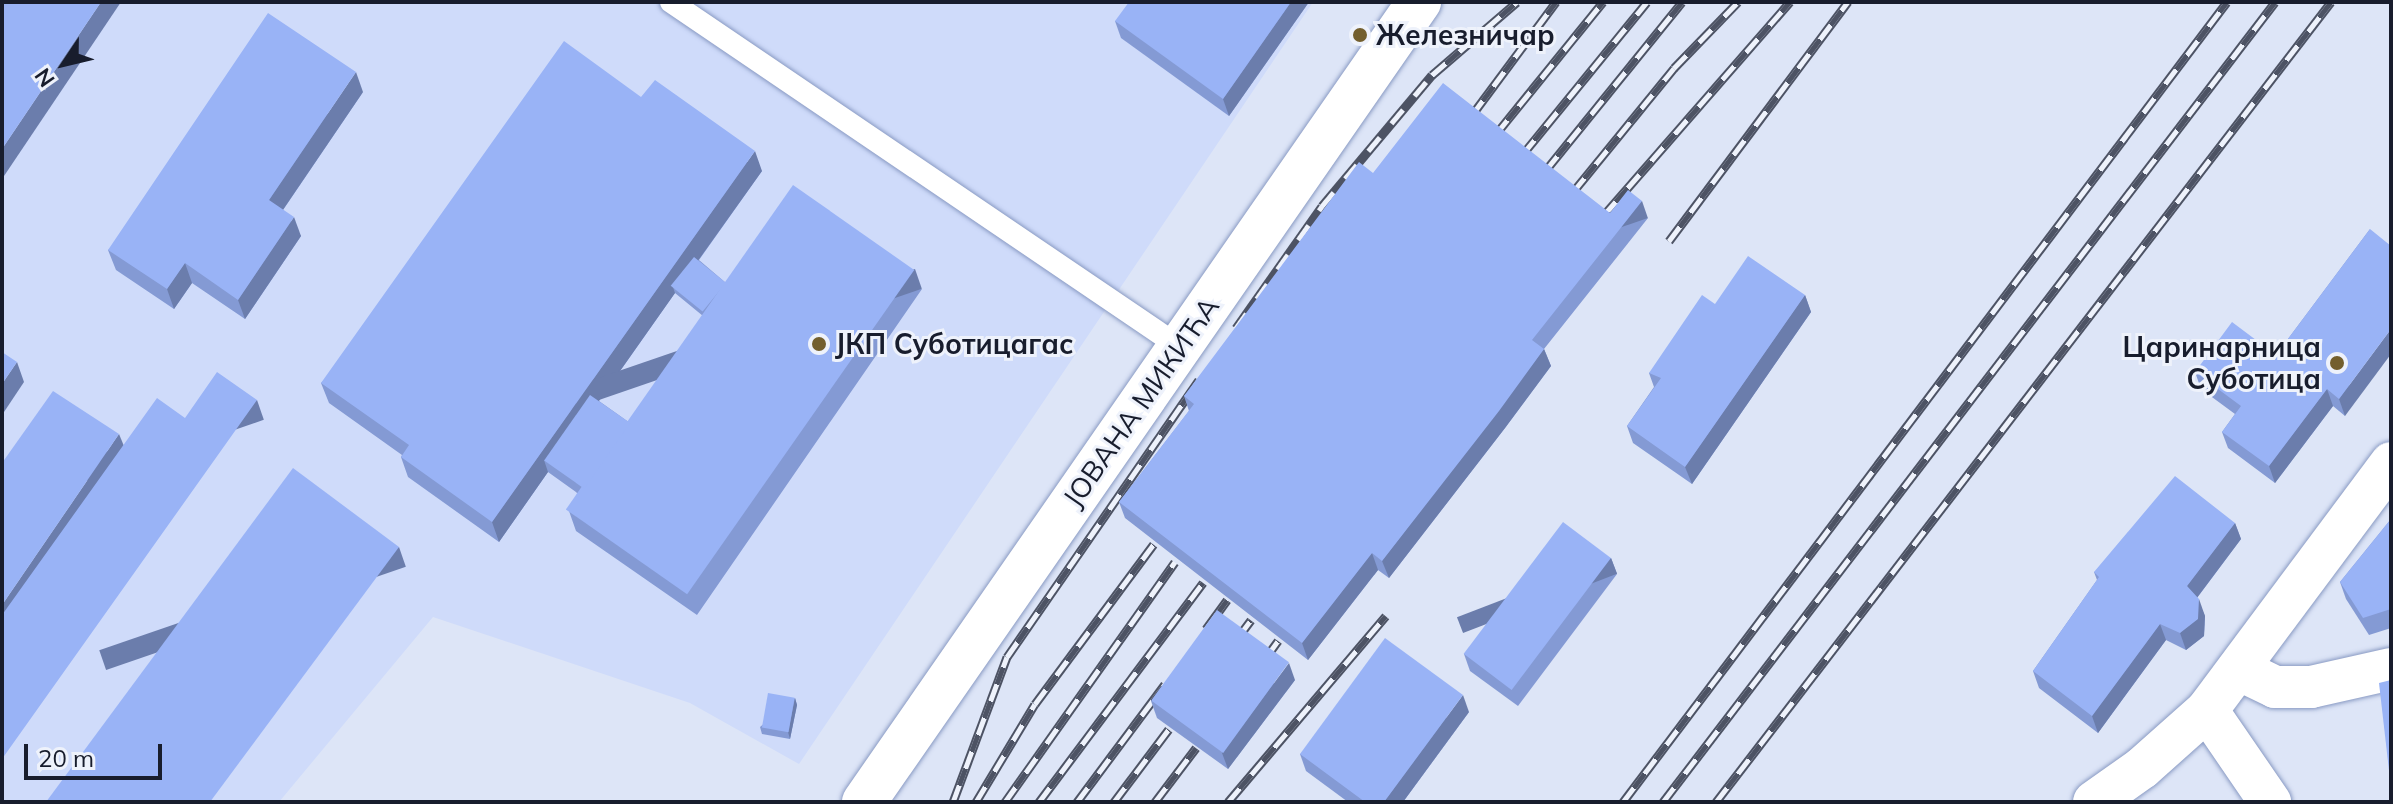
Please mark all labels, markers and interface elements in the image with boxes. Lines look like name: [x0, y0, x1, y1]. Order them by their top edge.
place label: Железничар: [1376, 18, 1555, 52]
north arrow: [24, 24, 104, 104]
marker: Железничар: [1351, 26, 1369, 44]
text: N: [28, 63, 61, 93]
street label: ЈОВАНА МИКИЋА: [1056, 291, 1226, 513]
place label: ЈКП Суботицагас: [835, 327, 1074, 361]
place label: Царинарница Суботица: [2122, 330, 2321, 396]
marker: ЈКП Суботицагас: [810, 335, 828, 353]
marker: Царинарница Суботица: [2328, 354, 2346, 372]
scale bar: [28, 728, 166, 778]
text: 20 m: [38, 743, 94, 773]

